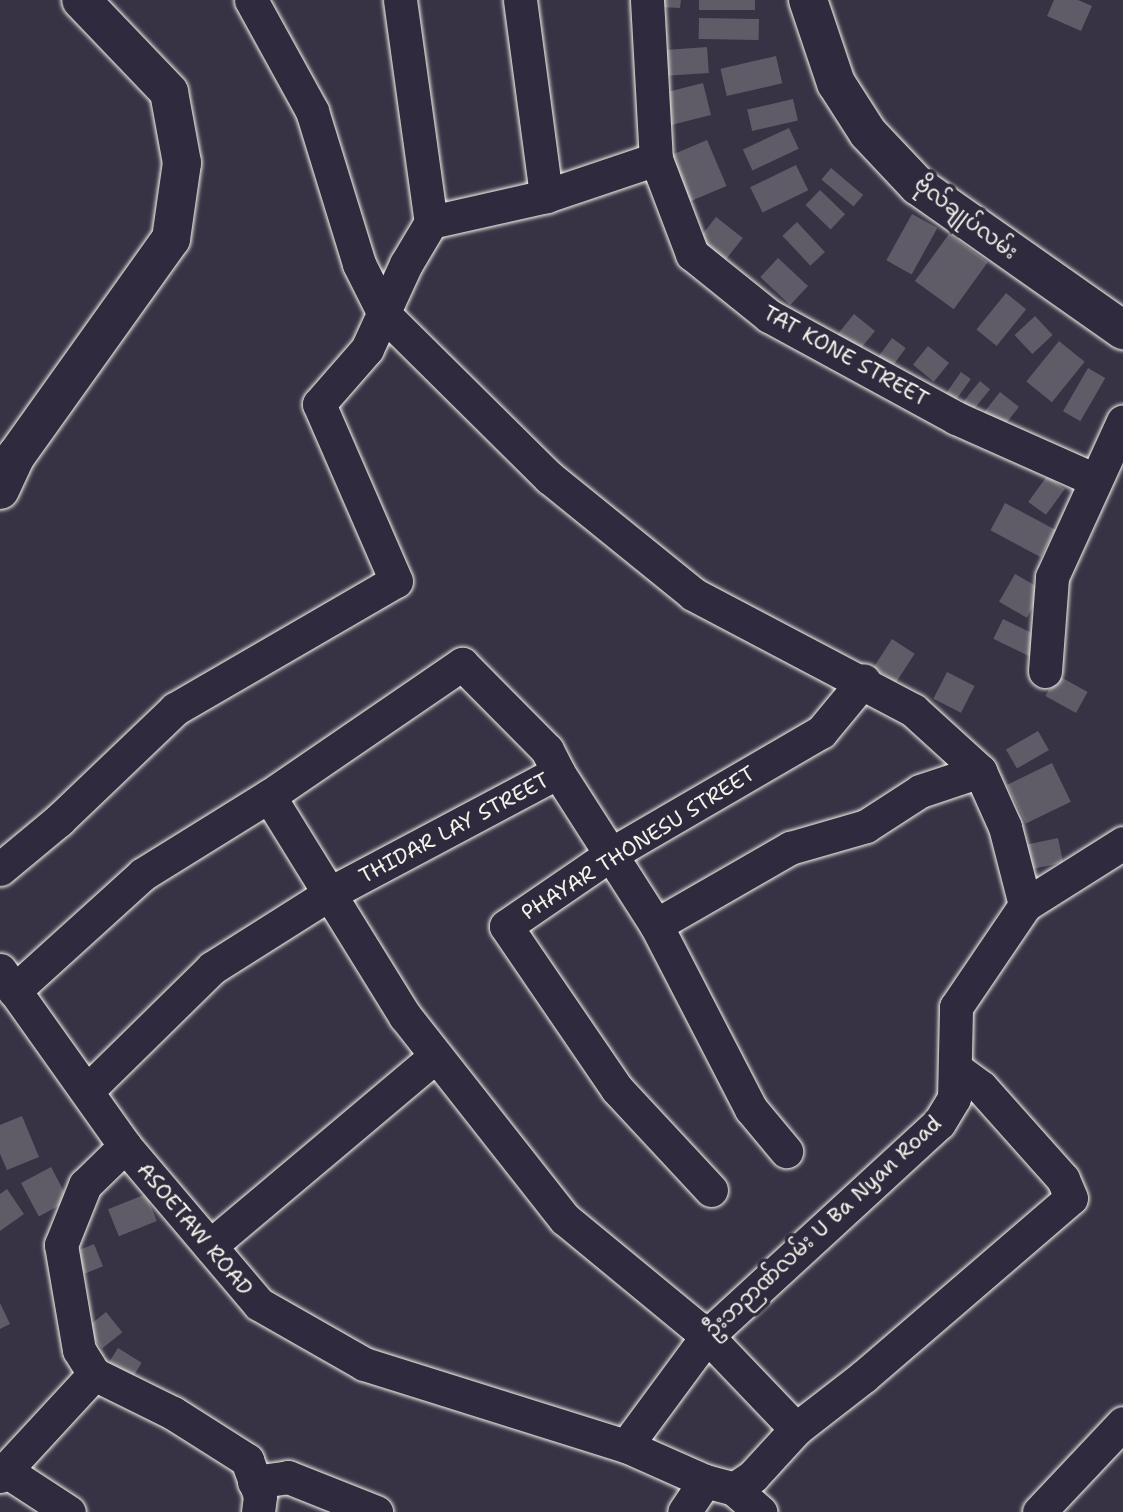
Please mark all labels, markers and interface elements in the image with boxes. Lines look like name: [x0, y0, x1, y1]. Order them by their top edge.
street label: ဗိုလ်ချုပ်လမ်း: [910, 171, 1022, 265]
street label: TAT KONE STREET: [759, 300, 933, 412]
street label: PHAYAR THONESU STREET: [517, 761, 759, 925]
street label: THIDAR LAY STREET: [355, 767, 553, 889]
street label: ဦးဘဉာဏ်လမ်း U Ba Nyan Road: [700, 1111, 946, 1343]
street label: ASOETAW ROAD: [132, 1157, 258, 1301]

